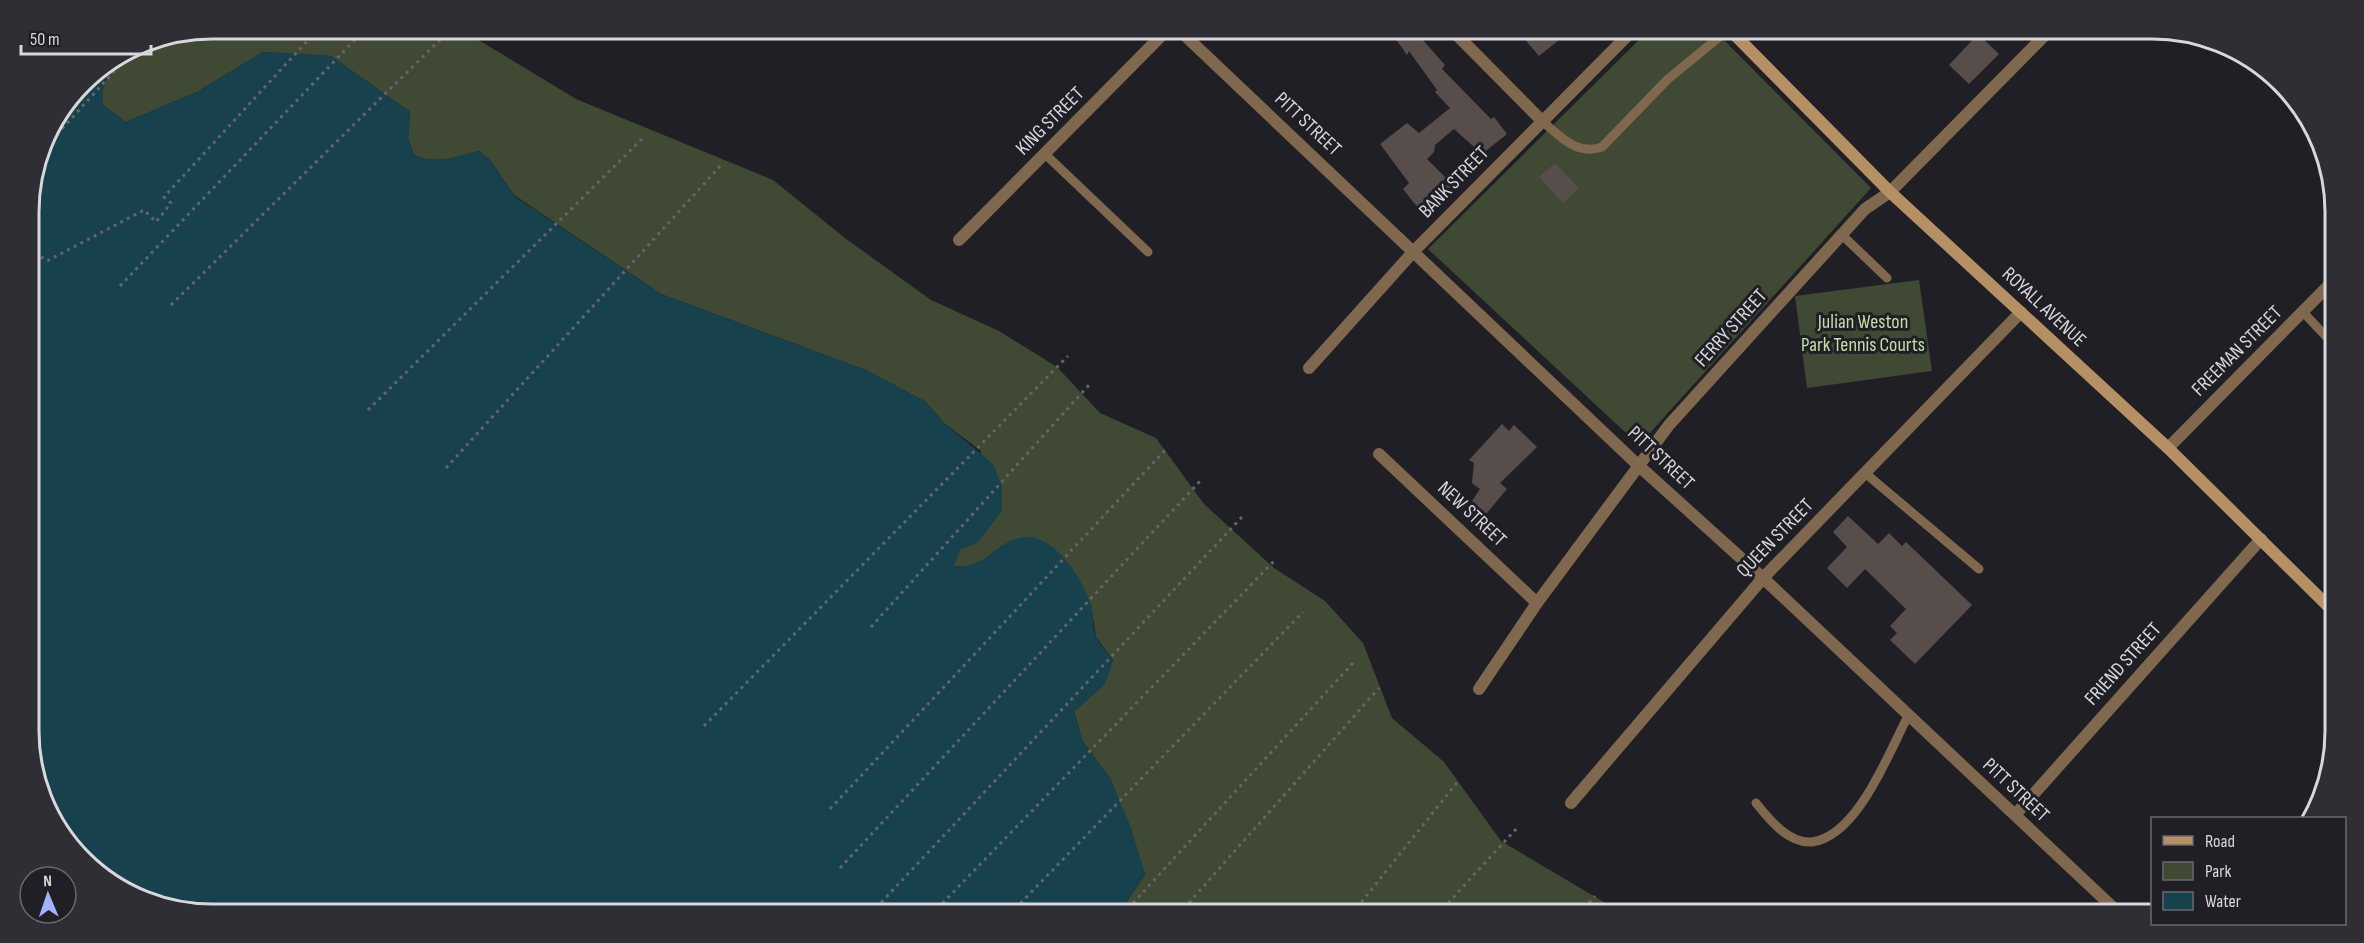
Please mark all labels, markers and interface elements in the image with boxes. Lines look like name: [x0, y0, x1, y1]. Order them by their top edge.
scale bar: [21, 18, 152, 56]
text: 50 m: [30, 29, 60, 50]
street label: KING STREET: [1011, 82, 1089, 160]
street label: PITT STREET: [1270, 87, 1346, 161]
street label: BANK STREET: [1414, 141, 1494, 223]
street label: ROYALL AVENUE: [1997, 262, 2091, 352]
street label: FERRY STREET: [1690, 284, 1772, 372]
street label: FREEMAN STREET: [2187, 301, 2287, 401]
park label: Julian Weston Park Tennis Courts: [1801, 310, 1925, 357]
street label: PITT STREET: [1623, 421, 1699, 495]
street label: NEW STREET: [1433, 476, 1511, 552]
street label: QUEEN STREET: [1732, 494, 1818, 582]
street label: FRIEND STREET: [2080, 618, 2166, 710]
street label: PITT STREET: [1978, 753, 2054, 827]
legend: [2151, 817, 2346, 925]
text: Road: [2205, 831, 2235, 852]
text: Park: [2205, 861, 2231, 882]
north arrow: [18, 865, 78, 925]
text: N: [43, 872, 52, 891]
text: Water: [2205, 891, 2241, 912]

